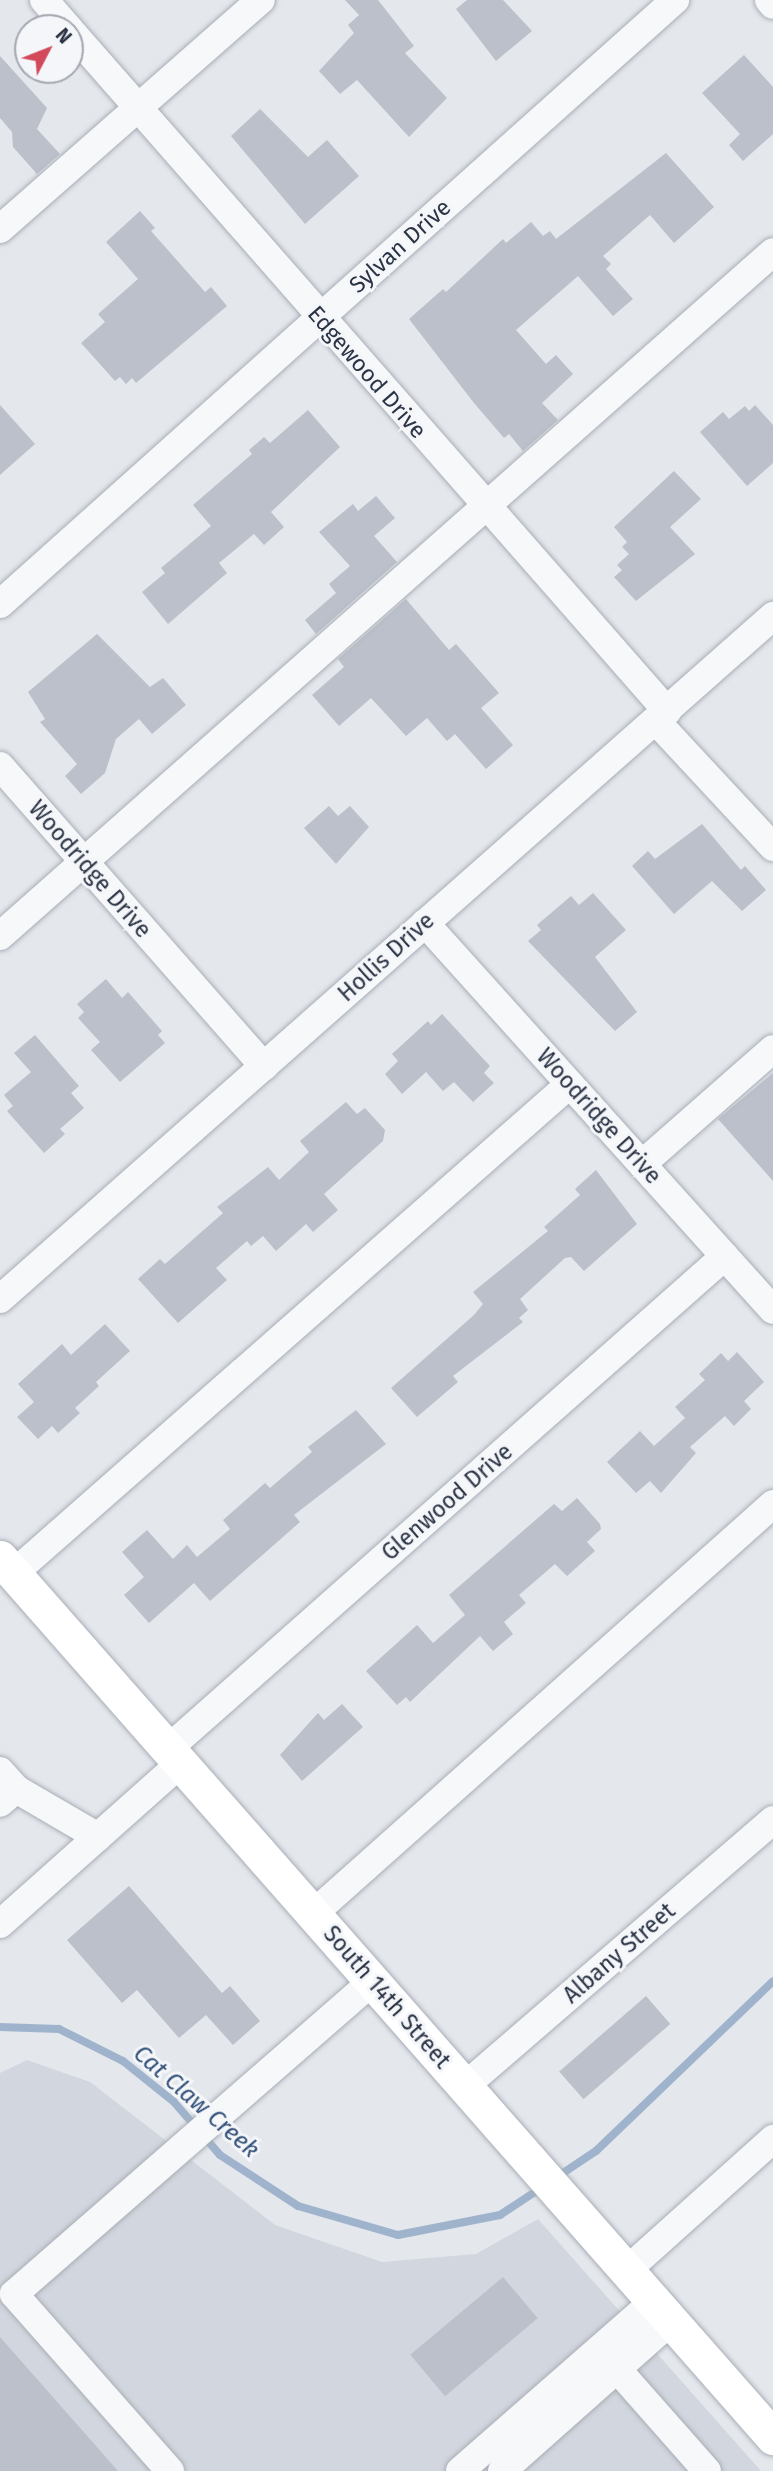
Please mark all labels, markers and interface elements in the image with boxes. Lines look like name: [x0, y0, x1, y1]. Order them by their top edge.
north arrow: [14, 14, 84, 84]
text: N: [51, 24, 76, 48]
street label: Sylvan Drive: [344, 193, 456, 299]
street label: Edgewood Drive: [302, 300, 432, 444]
street label: Woodridge Drive: [23, 795, 157, 943]
street label: Hollis Drive: [332, 907, 440, 1007]
street label: Woodridge Drive: [531, 1043, 667, 1189]
street label: Glenwood Drive: [376, 1438, 518, 1566]
street label: Albany Street: [557, 1897, 681, 2009]
street label: South 14th Street: [318, 1920, 456, 2074]
water label: Cat Claw Creek: [127, 2040, 265, 2164]

